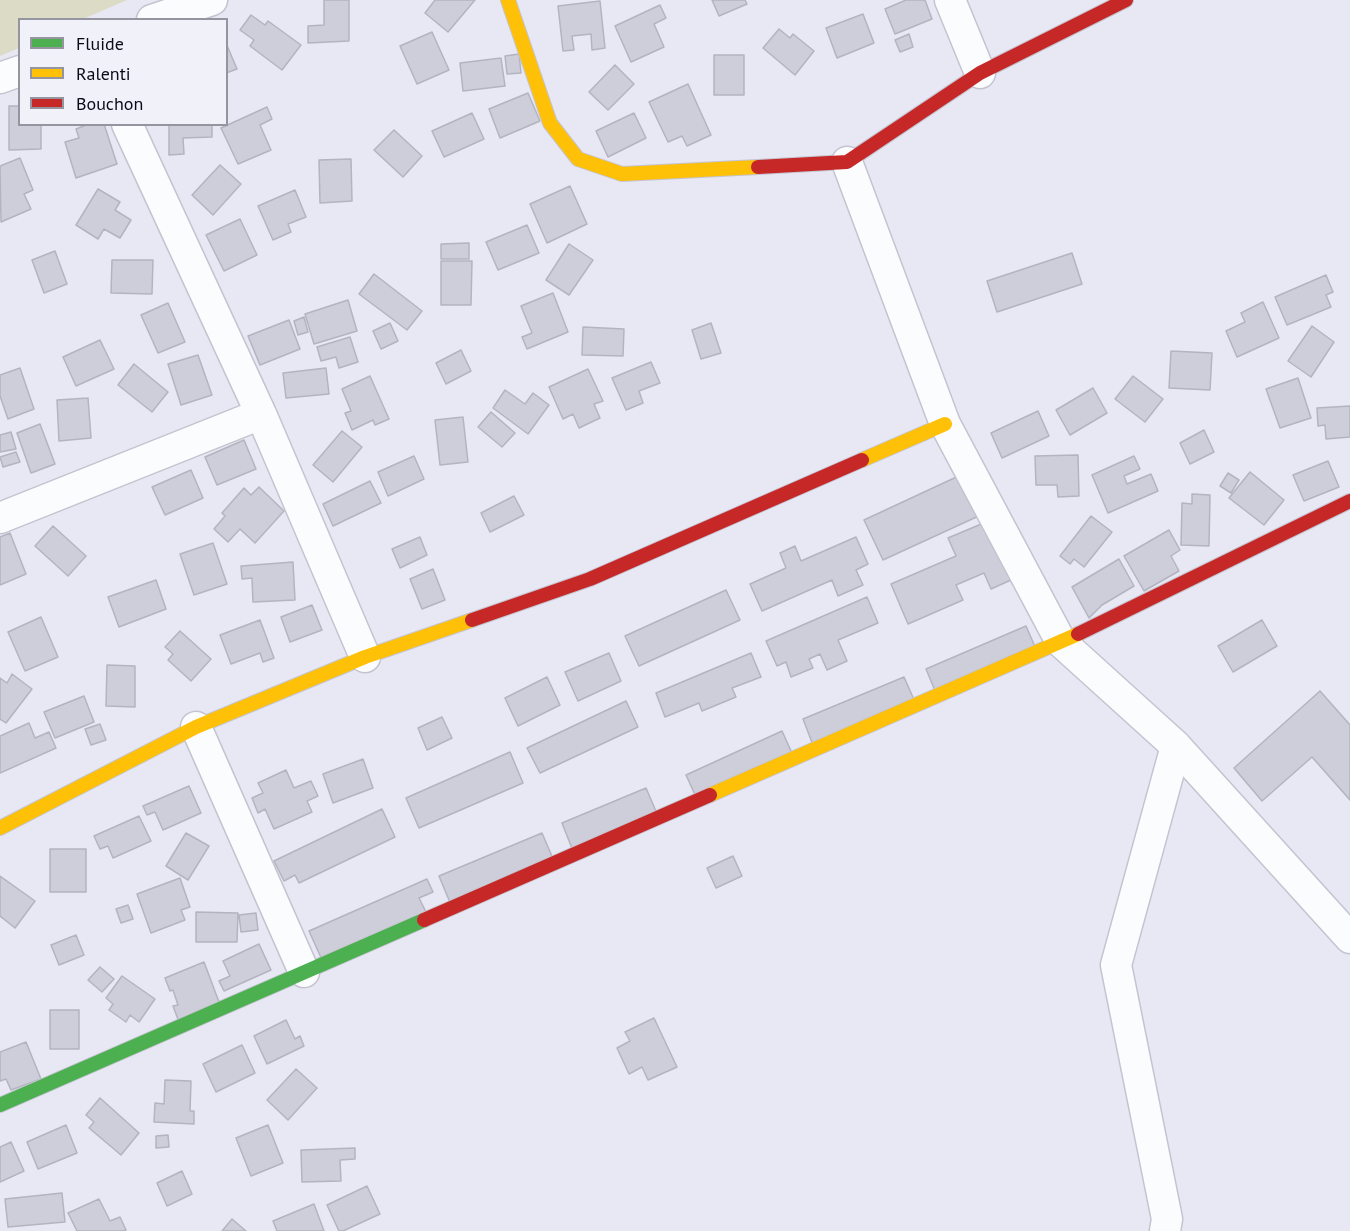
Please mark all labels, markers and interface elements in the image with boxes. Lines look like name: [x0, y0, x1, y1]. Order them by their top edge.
legend: [18, 18, 228, 126]
text: Fluide: [76, 32, 124, 55]
text: Ralenti: [76, 62, 131, 85]
text: Bouchon: [76, 92, 143, 115]

